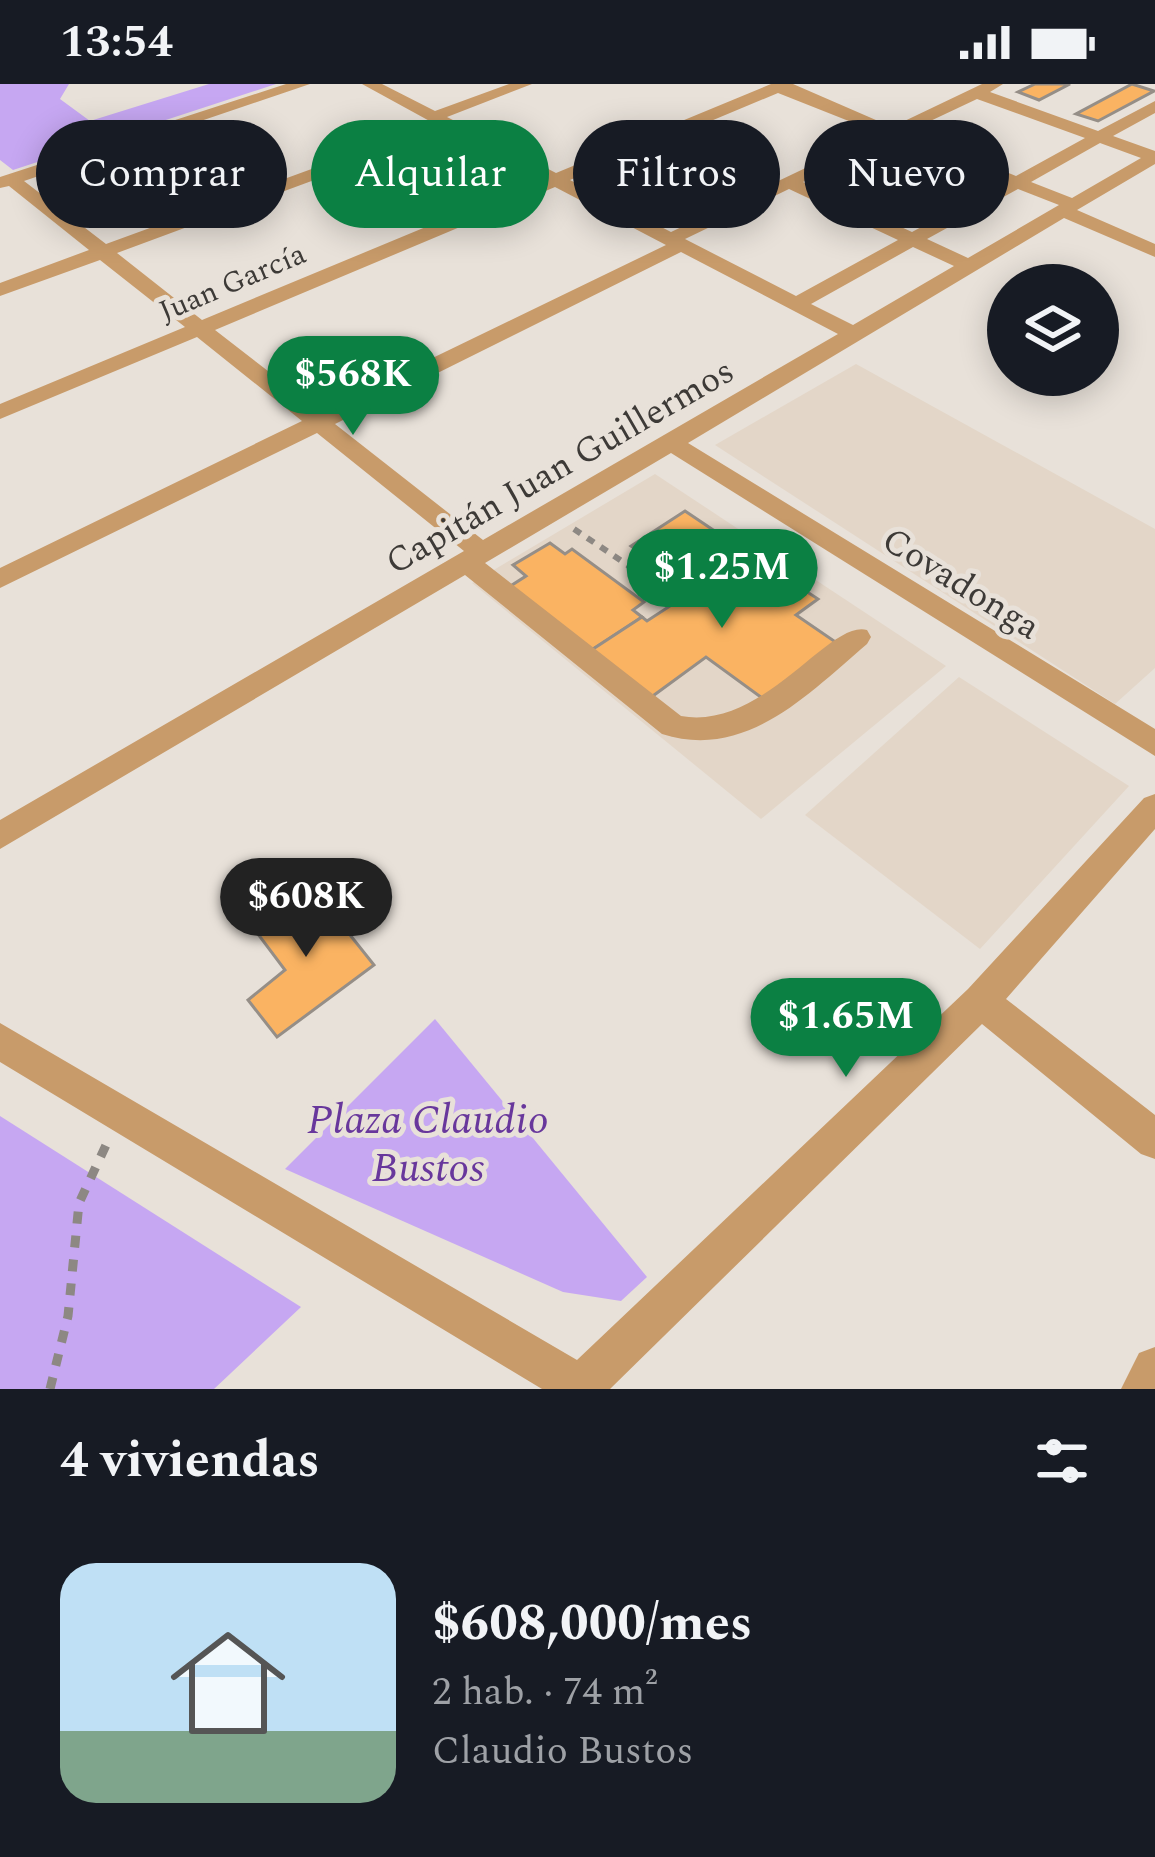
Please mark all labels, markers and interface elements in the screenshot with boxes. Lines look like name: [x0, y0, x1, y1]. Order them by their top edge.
text: 13:54: [60, 8, 173, 77]
chip: Comprar: [36, 120, 287, 228]
chip: Alquilar: [311, 120, 549, 228]
chip: Filtros: [573, 120, 780, 228]
chip: Nuevo: [804, 120, 1009, 228]
street label: Juan García: [152, 231, 313, 335]
map controls: [987, 264, 1119, 396]
button: layers: [987, 264, 1119, 396]
pin: $568K: [269, 336, 437, 438]
text: $568K: [294, 345, 412, 404]
street label: Capitán Juan Guillermos: [375, 345, 745, 590]
street label: Covadonga: [871, 514, 1051, 655]
pin: $1.25M: [624, 529, 820, 631]
text: $1.25M: [654, 538, 790, 597]
pin: $608K: [222, 858, 390, 960]
text: $608K: [247, 867, 365, 926]
pin: $1.65M: [748, 978, 944, 1080]
text: $1.65M: [778, 987, 914, 1046]
park label: Plaza Claudio Bustos: [307, 1089, 549, 1200]
text: 4 viviendas: [60, 1422, 320, 1500]
icon: filters: [1029, 1428, 1095, 1494]
text: $608,000/mes: [432, 1585, 752, 1663]
icon: home: [156, 1611, 300, 1755]
text: 2 hab. · 74 m²: [432, 1663, 658, 1722]
text: Claudio Bustos: [432, 1722, 693, 1781]

